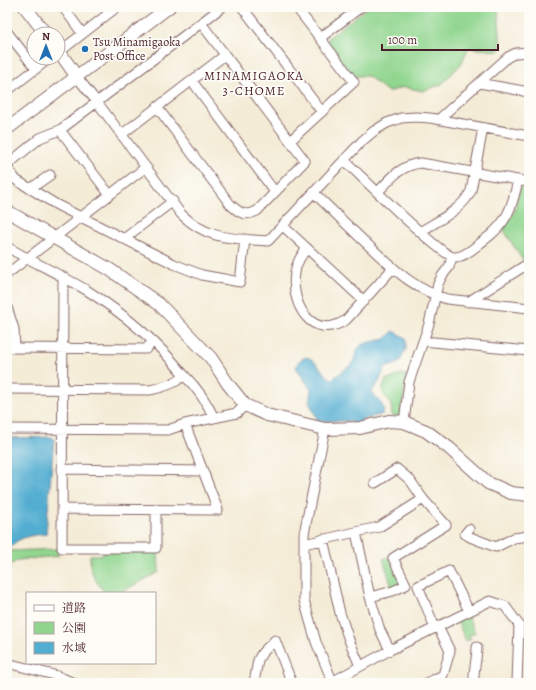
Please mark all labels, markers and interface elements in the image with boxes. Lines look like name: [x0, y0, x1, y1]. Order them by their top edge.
north arrow: [26, 26, 66, 66]
scale bar: [382, 26, 498, 52]
text: N: [42, 29, 50, 44]
text: 100 m: [388, 32, 417, 48]
place label: Tsu Minamigaoka Post Office: [93, 34, 181, 64]
marker: Tsu Minamigaoka Post Office: [80, 44, 90, 54]
district label: MINAMIGAOKA 3-CHOME: [204, 67, 304, 99]
legend: [26, 592, 156, 664]
text: 道路: [62, 600, 86, 616]
text: 公園: [62, 620, 86, 636]
text: 水域: [62, 640, 86, 656]

